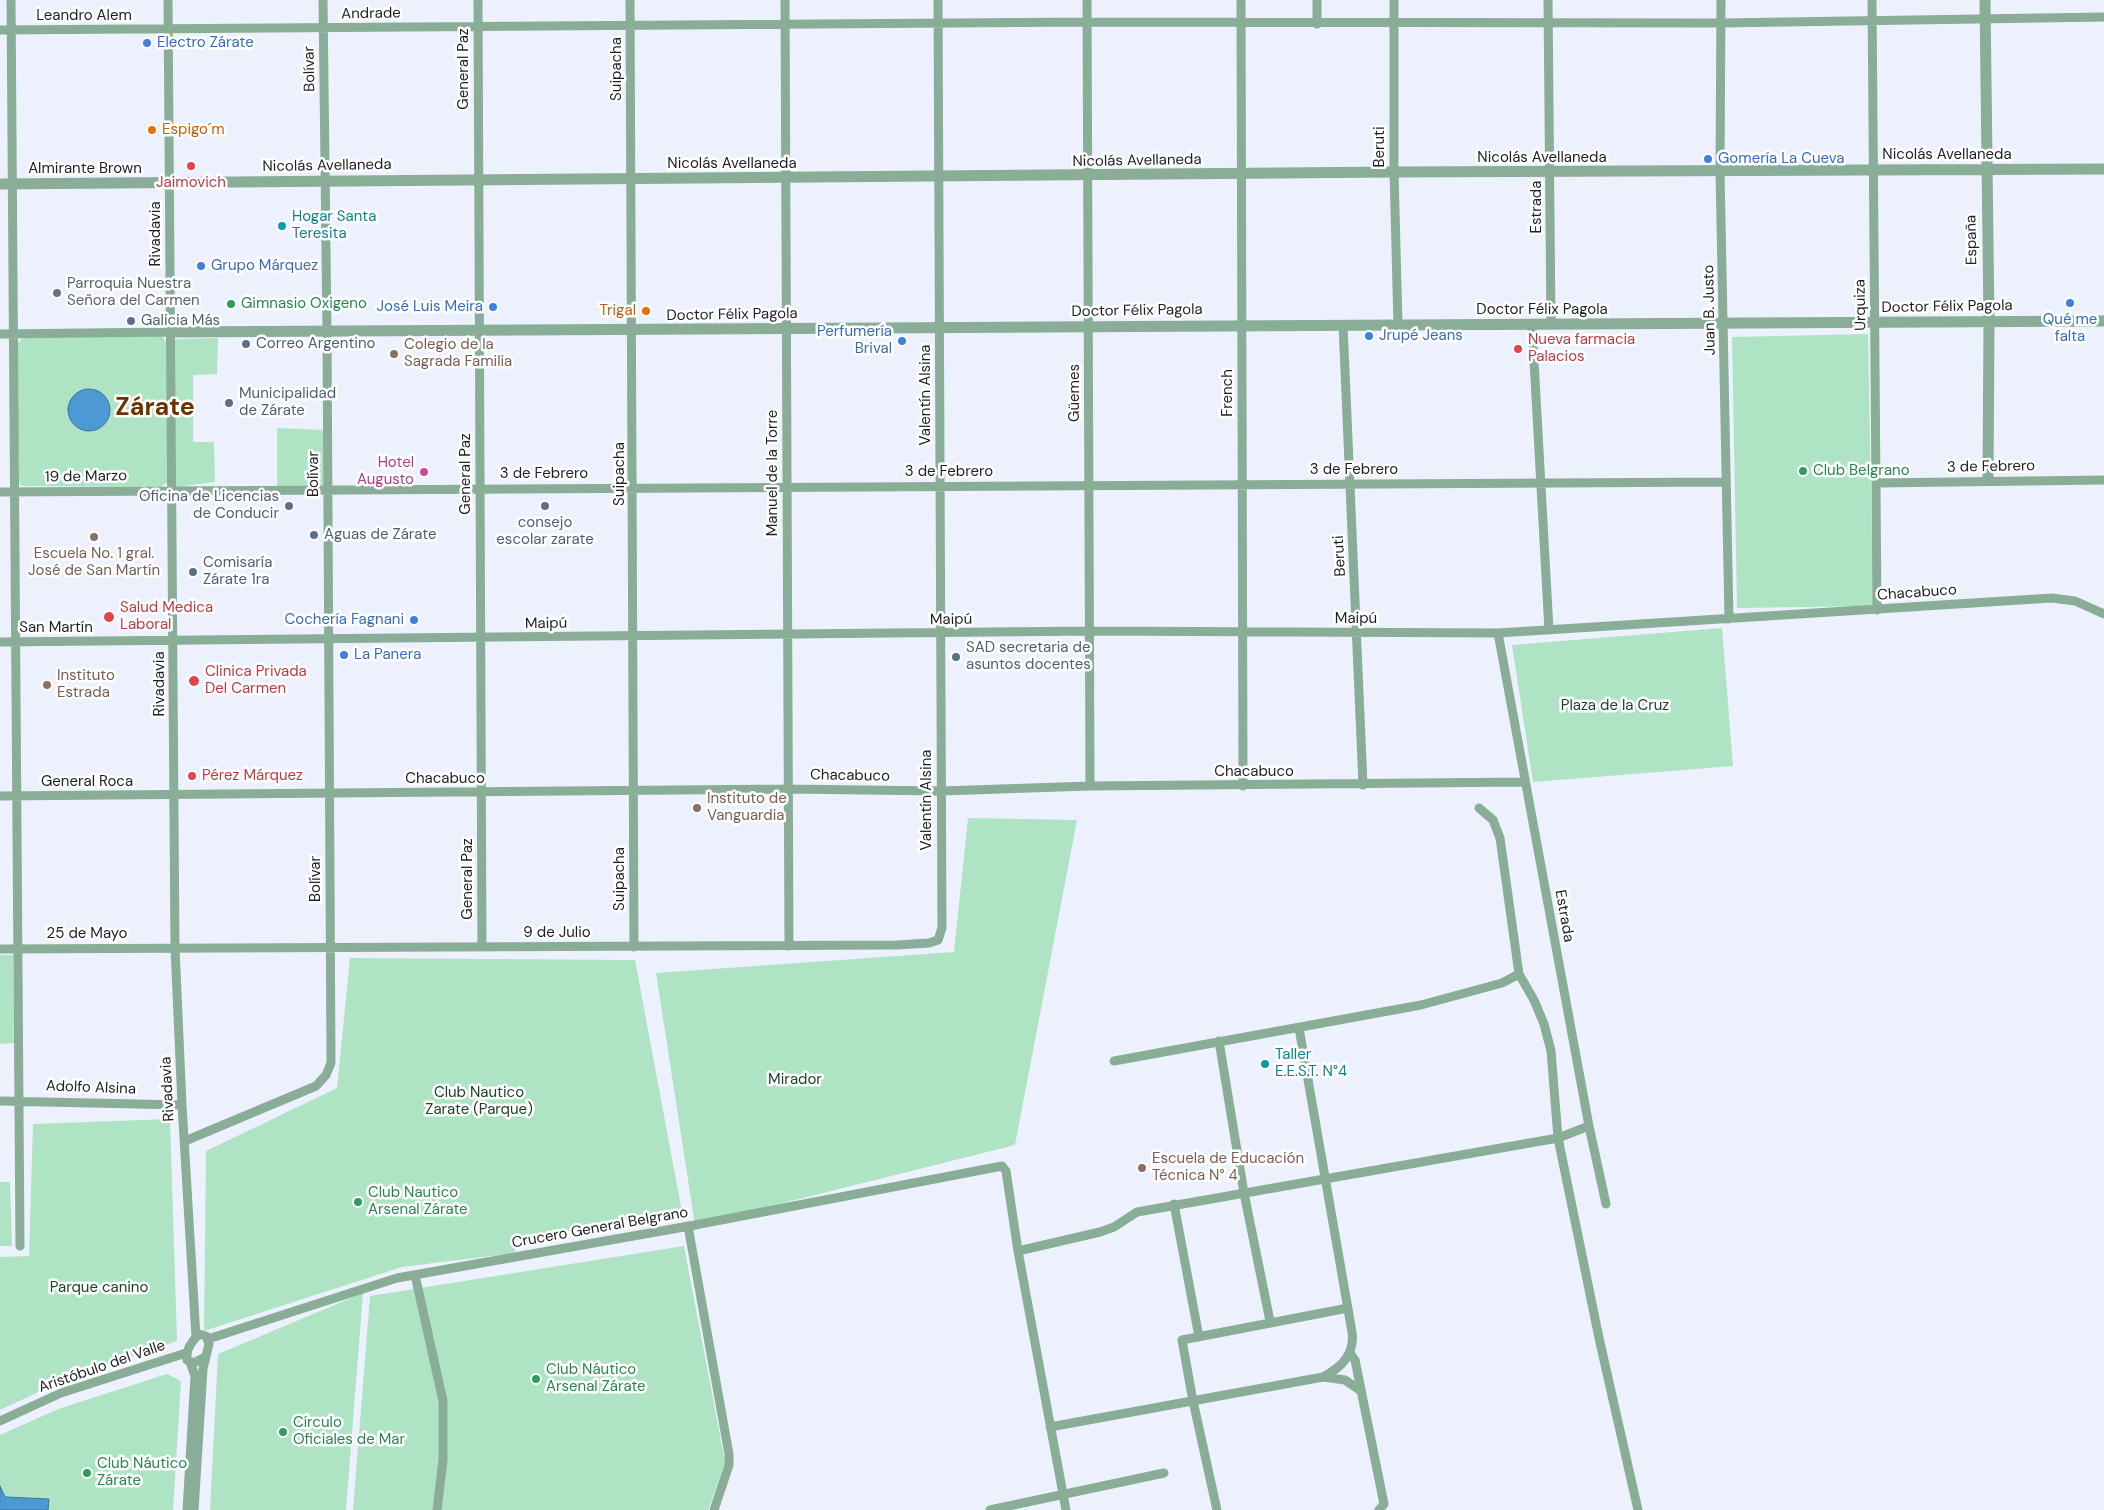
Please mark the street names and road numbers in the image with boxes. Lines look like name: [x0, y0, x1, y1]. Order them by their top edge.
street label: Andrade: [341, 4, 401, 24]
street label: Leandro Alem: [36, 7, 132, 25]
street label: General Paz: [455, 28, 473, 110]
street label: Suipacha: [608, 37, 626, 101]
street label: Bolívar: [301, 46, 319, 92]
street label: Beruti: [1371, 126, 1389, 168]
street label: Nicolás Avellaneda: [1882, 146, 2012, 164]
street label: Nicolás Avellaneda: [1477, 149, 1607, 167]
street label: Nicolás Avellaneda: [1072, 151, 1202, 171]
street label: Nicolás Avellaneda: [667, 155, 797, 173]
street label: Nicolás Avellaneda: [262, 156, 392, 176]
street label: Almirante Brown: [28, 160, 142, 178]
street label: Estrada: [1528, 181, 1546, 233]
street label: Rivadavia: [147, 201, 165, 267]
street label: España: [1963, 215, 1981, 265]
street label: Juan B. Justo: [1700, 264, 1720, 356]
street label: Urquiza: [1852, 279, 1870, 331]
street label: Doctor Félix Pagola: [1881, 297, 2013, 317]
street label: Doctor Félix Pagola: [1071, 301, 1203, 321]
street label: Doctor Félix Pagola: [1476, 301, 1608, 319]
street label: Doctor Félix Pagola: [666, 305, 798, 325]
street label: Valentín Alsina: [917, 345, 935, 445]
street label: Güemes: [1066, 364, 1084, 422]
street label: French: [1219, 369, 1237, 417]
street label: Manuel de la Torre: [764, 410, 782, 536]
street label: General Paz: [457, 433, 475, 515]
street label: Suipacha: [611, 442, 629, 506]
street label: Bolívar: [305, 451, 323, 497]
street label: 3 de Febrero: [1947, 457, 2035, 477]
street label: 3 de Febrero: [1310, 461, 1398, 479]
street label: 3 de Febrero: [905, 463, 993, 481]
street label: 3 de Febrero: [500, 465, 588, 483]
street label: 19 de Marzo: [45, 467, 127, 487]
street label: Beruti: [1330, 535, 1350, 577]
street label: Chacabuco: [1877, 581, 1957, 605]
street label: Maipú: [1335, 610, 1377, 628]
street label: Maipú: [930, 611, 972, 629]
street label: Maipú: [525, 615, 567, 633]
street label: San Martín: [19, 619, 93, 637]
street label: Rivadavia: [151, 651, 169, 717]
street label: Valentín Alsina: [918, 750, 936, 850]
street label: Chacabuco: [1214, 763, 1294, 781]
street label: Chacabuco: [810, 766, 890, 786]
street label: Chacabuco: [405, 770, 485, 788]
street label: General Roca: [41, 773, 133, 791]
street label: General Paz: [459, 838, 477, 920]
street label: Suipacha: [611, 847, 629, 911]
street label: Bolívar: [307, 856, 325, 902]
street label: Estrada: [1551, 888, 1577, 944]
street label: 9 de Julio: [523, 924, 591, 942]
street label: 25 de Mayo: [47, 925, 127, 943]
street label: Rivadavia: [157, 1056, 179, 1122]
street label: Adolfo Alsina: [46, 1077, 136, 1099]
street label: Crucero General Belgrano: [510, 1204, 690, 1252]
street label: Aristóbulo del Valle: [36, 1337, 168, 1397]

